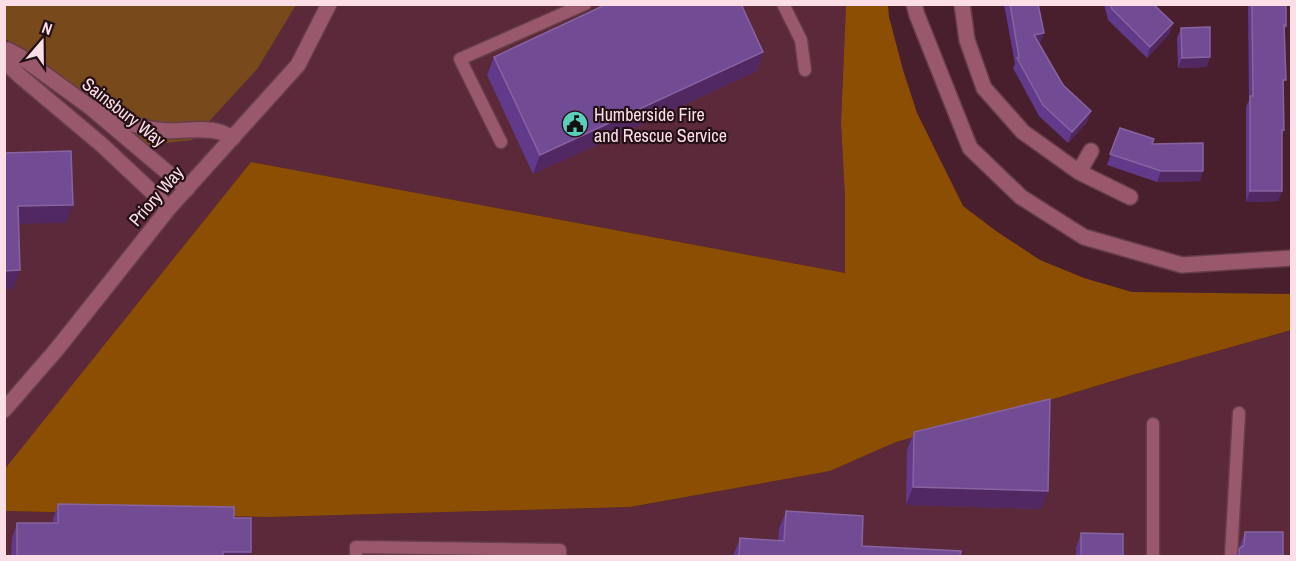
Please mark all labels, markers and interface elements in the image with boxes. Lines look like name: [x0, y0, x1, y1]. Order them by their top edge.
north arrow: [12, 12, 72, 72]
text: N: [39, 16, 55, 40]
street label: Sainsbury Way: [77, 72, 171, 153]
place label: Humberside Fire and Rescue Service: [594, 102, 727, 148]
public building icon: Humberside Fire and Rescue Service: [560, 109, 590, 139]
street label: Priory Way: [123, 160, 190, 232]

